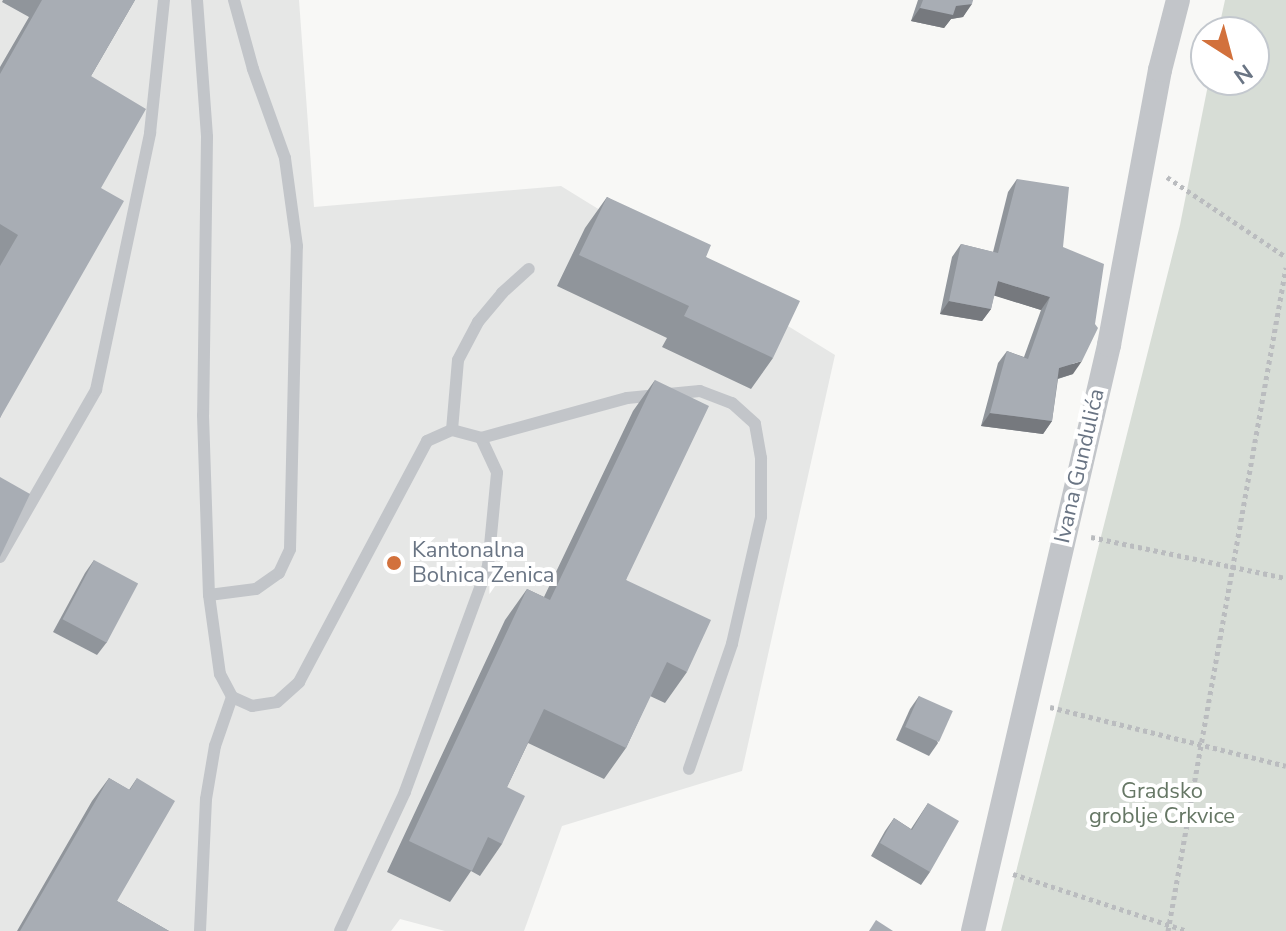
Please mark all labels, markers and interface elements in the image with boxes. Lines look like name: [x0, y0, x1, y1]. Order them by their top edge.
north arrow: [1190, 16, 1270, 96]
text: N: [1227, 57, 1258, 91]
street label: Ivana Gundulića: [1049, 386, 1111, 546]
place label: Kantonalna Bolnica Zenica: [412, 537, 554, 588]
marker: Kantonalna Bolnica Zenica: [383, 552, 405, 574]
park label: Gradsko groblje Crkvice: [1089, 778, 1235, 830]

